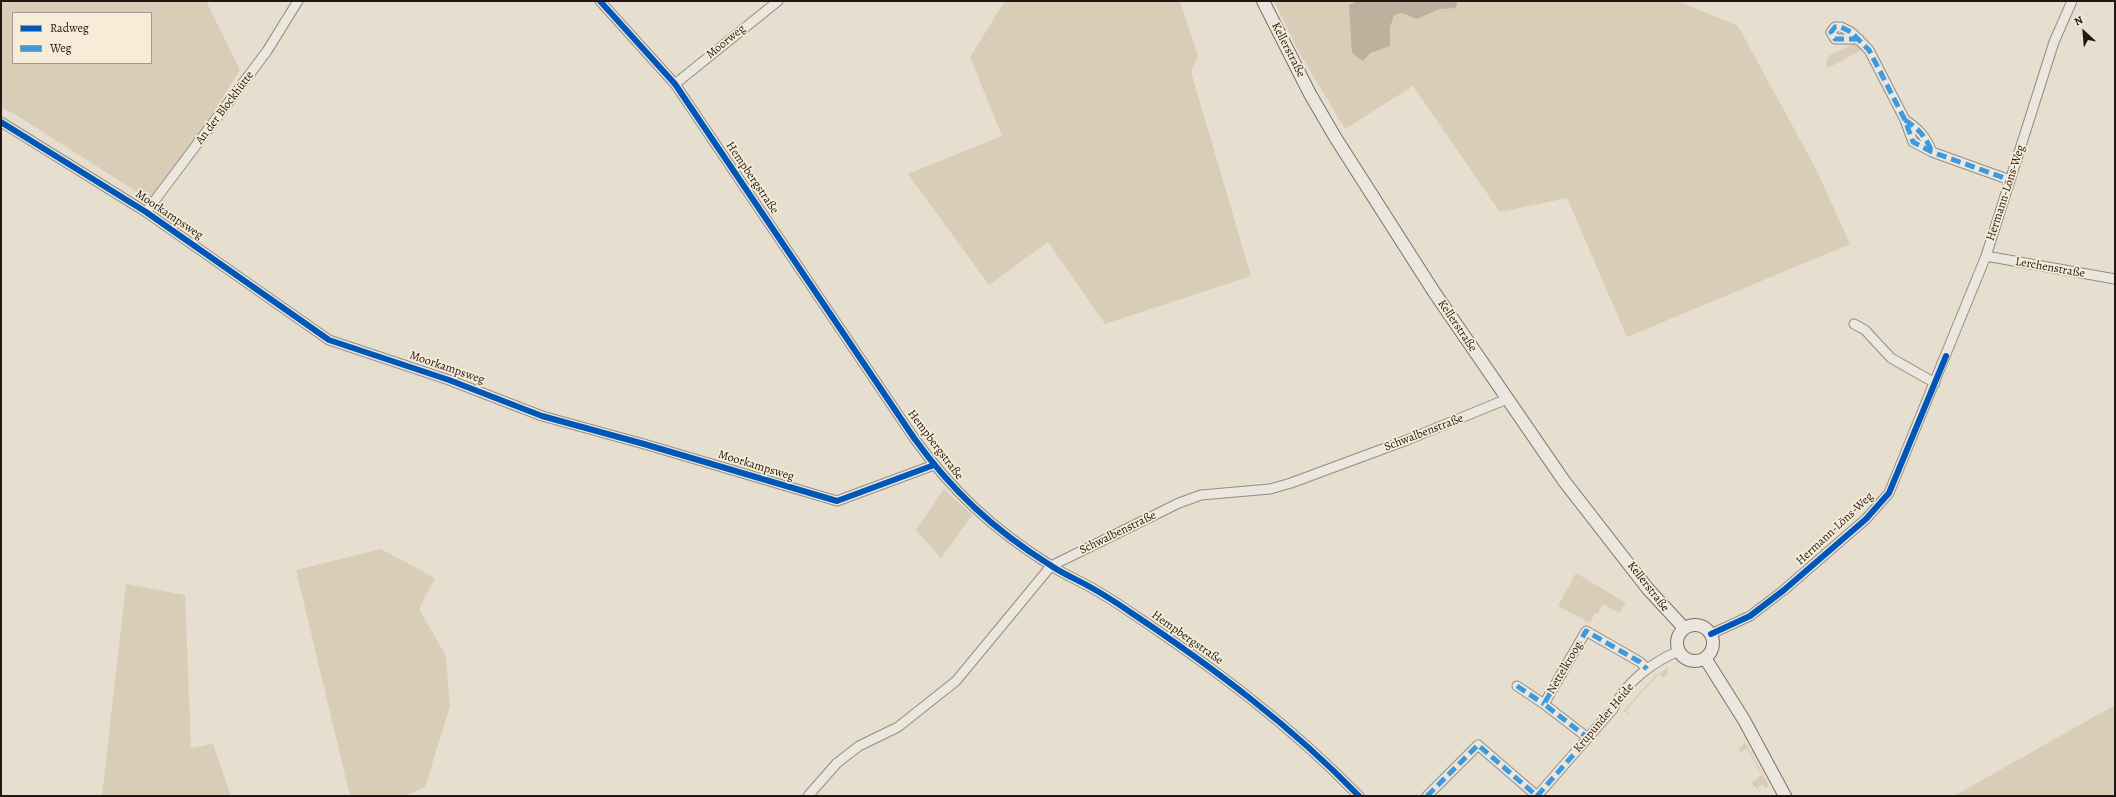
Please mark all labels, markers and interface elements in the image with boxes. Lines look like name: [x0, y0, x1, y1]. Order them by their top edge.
legend: [12, 12, 152, 64]
north arrow: [2064, 12, 2104, 52]
text: N: [2072, 12, 2085, 29]
text: Radweg: [50, 20, 89, 36]
street label: Kellerstraße: [1268, 20, 1308, 80]
street label: Moorweg: [704, 22, 748, 62]
text: Weg: [50, 40, 72, 56]
street label: An der Blockhütte: [193, 69, 257, 147]
street label: Hempbergstraße: [723, 139, 781, 217]
street label: Hermann-Löns-Weg: [1984, 143, 2028, 243]
street label: Moorkampsweg: [132, 187, 206, 243]
street label: Lerchenstraße: [2014, 255, 2086, 281]
street label: Kellerstraße: [1434, 297, 1480, 355]
street label: Moorkampsweg: [408, 348, 486, 388]
street label: Hempbergstraße: [904, 407, 966, 483]
street label: Schwalbenstraße: [1382, 411, 1466, 455]
street label: Moorkampsweg: [716, 448, 796, 484]
street label: Hermann-Löns-Weg: [1793, 490, 1877, 568]
street label: Schwalbenstraße: [1077, 508, 1159, 558]
street label: Kellerstraße: [1624, 559, 1672, 615]
street label: Hempbergstraße: [1149, 608, 1225, 668]
street label: Nettelkroog: [1544, 639, 1586, 697]
street label: Krupunder Heide: [1571, 680, 1637, 756]

